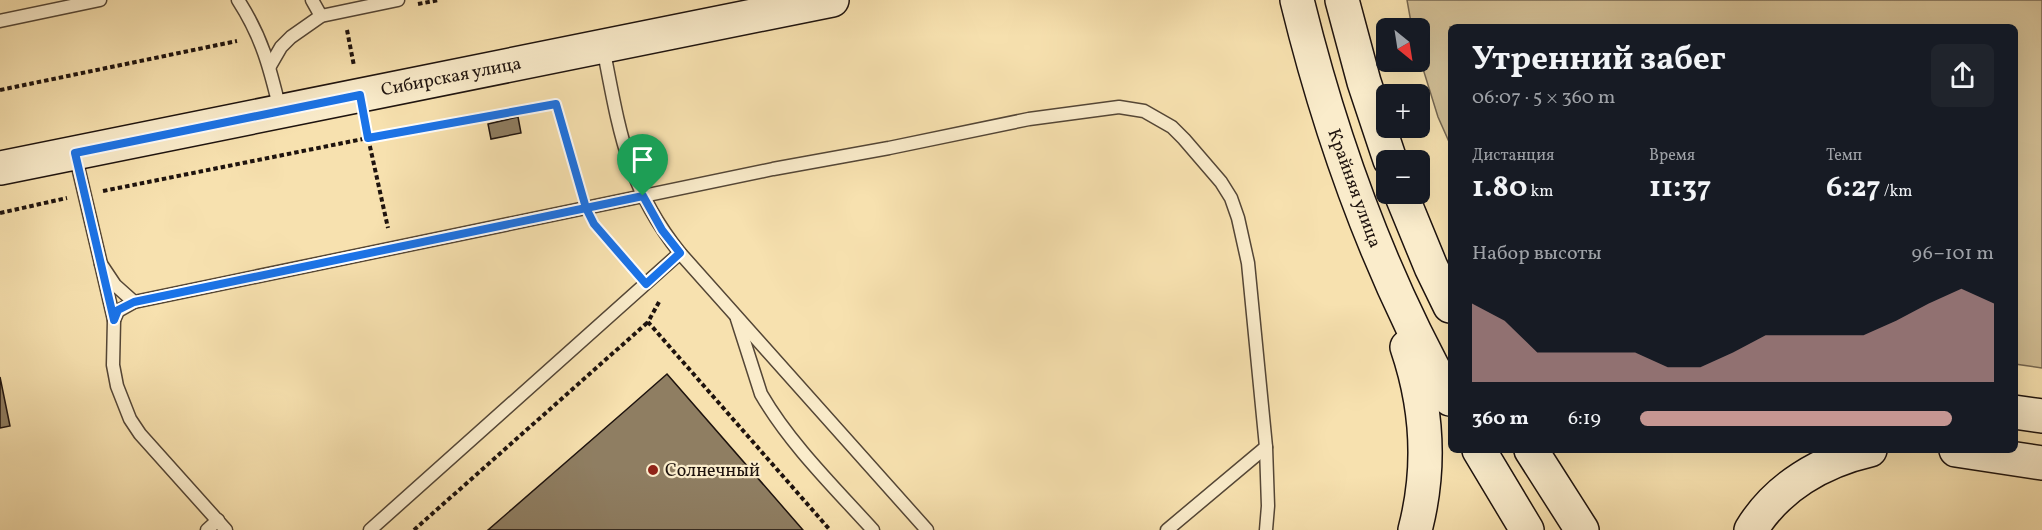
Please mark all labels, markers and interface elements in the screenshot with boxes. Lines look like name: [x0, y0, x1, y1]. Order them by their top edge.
north arrow: [1376, 18, 1430, 72]
map controls: [1376, 18, 1430, 204]
text: Утренний забег: [1472, 38, 1726, 84]
button: share: [1931, 44, 1994, 107]
street label: Сибирская улица: [379, 52, 524, 103]
button: +: [1376, 84, 1430, 138]
text: 06:07 · 5 × 360 m: [1472, 84, 1615, 112]
street label: Крайняя улица: [1320, 125, 1387, 252]
pin: [617, 134, 668, 196]
icon: arrive: [626, 143, 659, 176]
text: Дистанция: [1472, 145, 1554, 167]
text: Время: [1649, 145, 1695, 167]
text: Темп: [1826, 145, 1862, 167]
button: −: [1376, 150, 1430, 204]
text: 1.80: [1472, 167, 1527, 209]
text: 11:37: [1649, 167, 1711, 209]
text: 6:27: [1826, 167, 1881, 209]
text: km: [1527, 181, 1554, 203]
text: /km: [1881, 181, 1913, 203]
text: Набор высоты: [1472, 240, 1602, 268]
text: 96–101 m: [1912, 240, 1994, 268]
text: 360 m: [1472, 405, 1529, 433]
text: 6:19: [1568, 405, 1601, 433]
place label: Солнечный: [665, 459, 760, 484]
marker: Солнечный: [646, 463, 660, 477]

